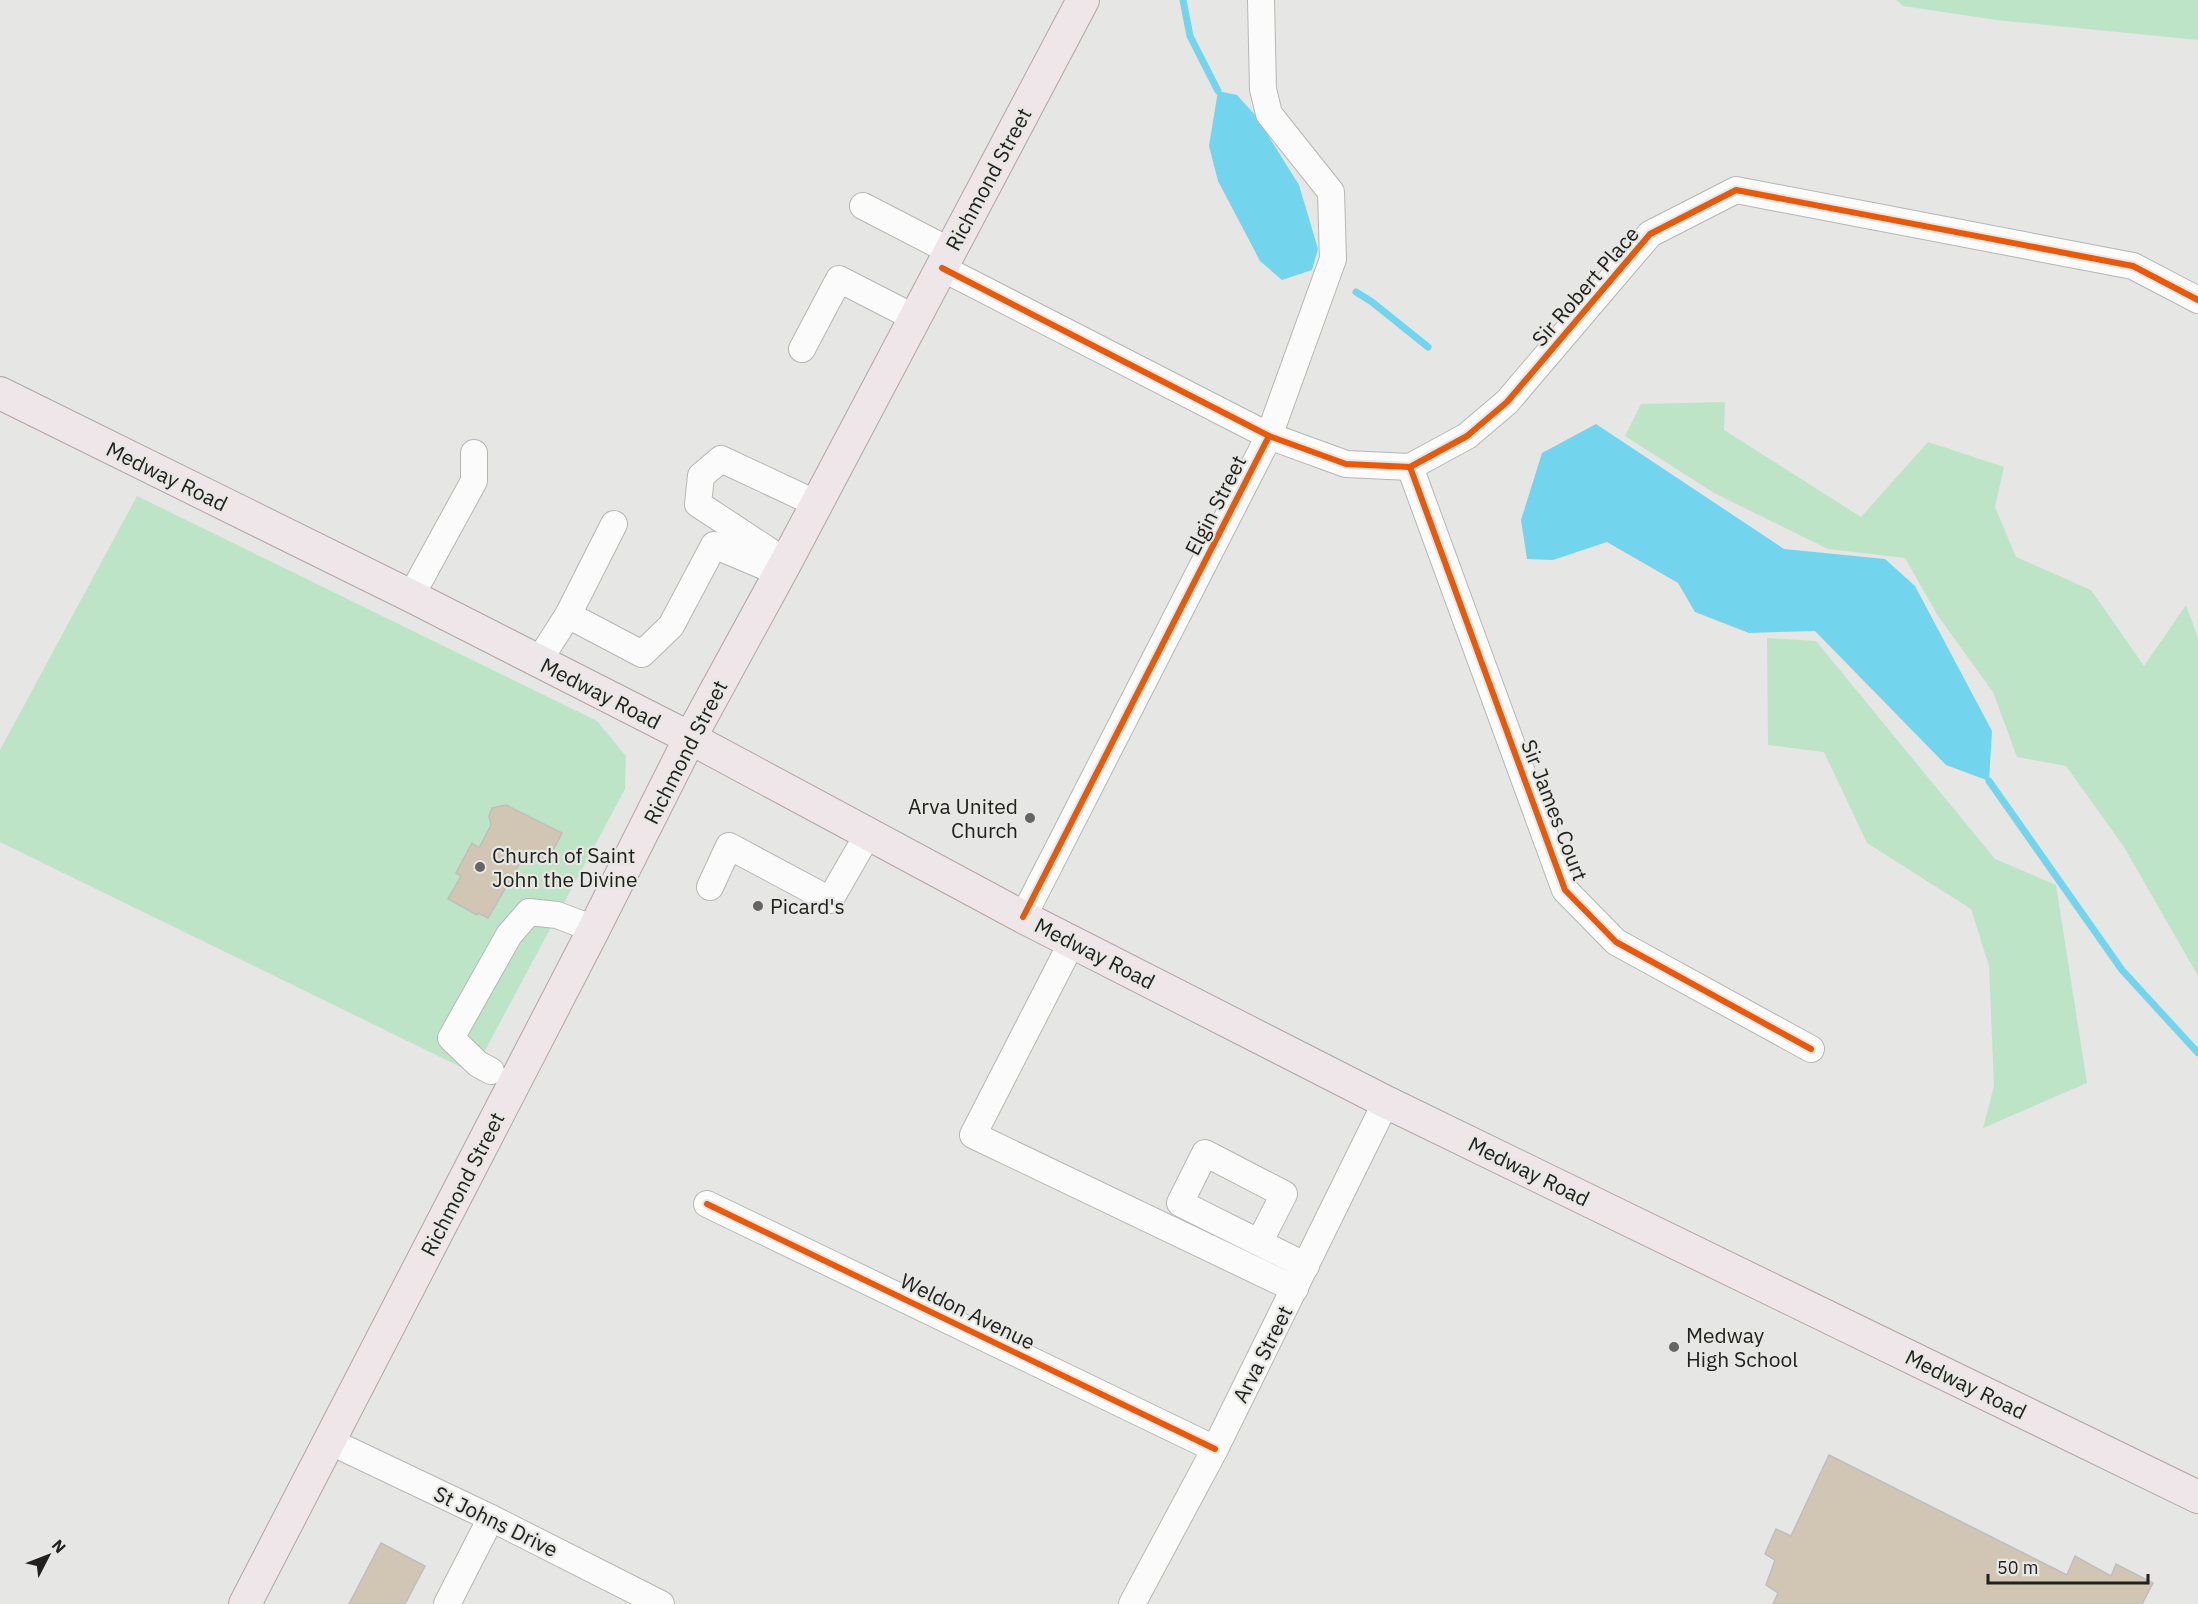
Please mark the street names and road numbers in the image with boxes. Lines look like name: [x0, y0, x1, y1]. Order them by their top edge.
street label: Richmond Street: [939, 103, 1037, 255]
street label: Sir Robert Place: [1525, 220, 1645, 352]
street label: Medway Road: [102, 435, 232, 517]
street label: Elgin Street: [1178, 450, 1252, 560]
street label: Medway Road: [536, 651, 666, 735]
street label: Richmond Street: [637, 675, 733, 829]
street label: Sir James Court: [1515, 735, 1595, 885]
street label: Medway Road: [1030, 911, 1160, 995]
street label: Richmond Street: [414, 1107, 510, 1261]
street label: Medway Road: [1464, 1130, 1594, 1212]
street label: Weldon Avenue: [896, 1266, 1040, 1356]
street label: Arva Street: [1226, 1301, 1298, 1407]
street label: Medway Road: [1901, 1343, 2031, 1425]
street label: St Johns Drive: [429, 1479, 563, 1563]

